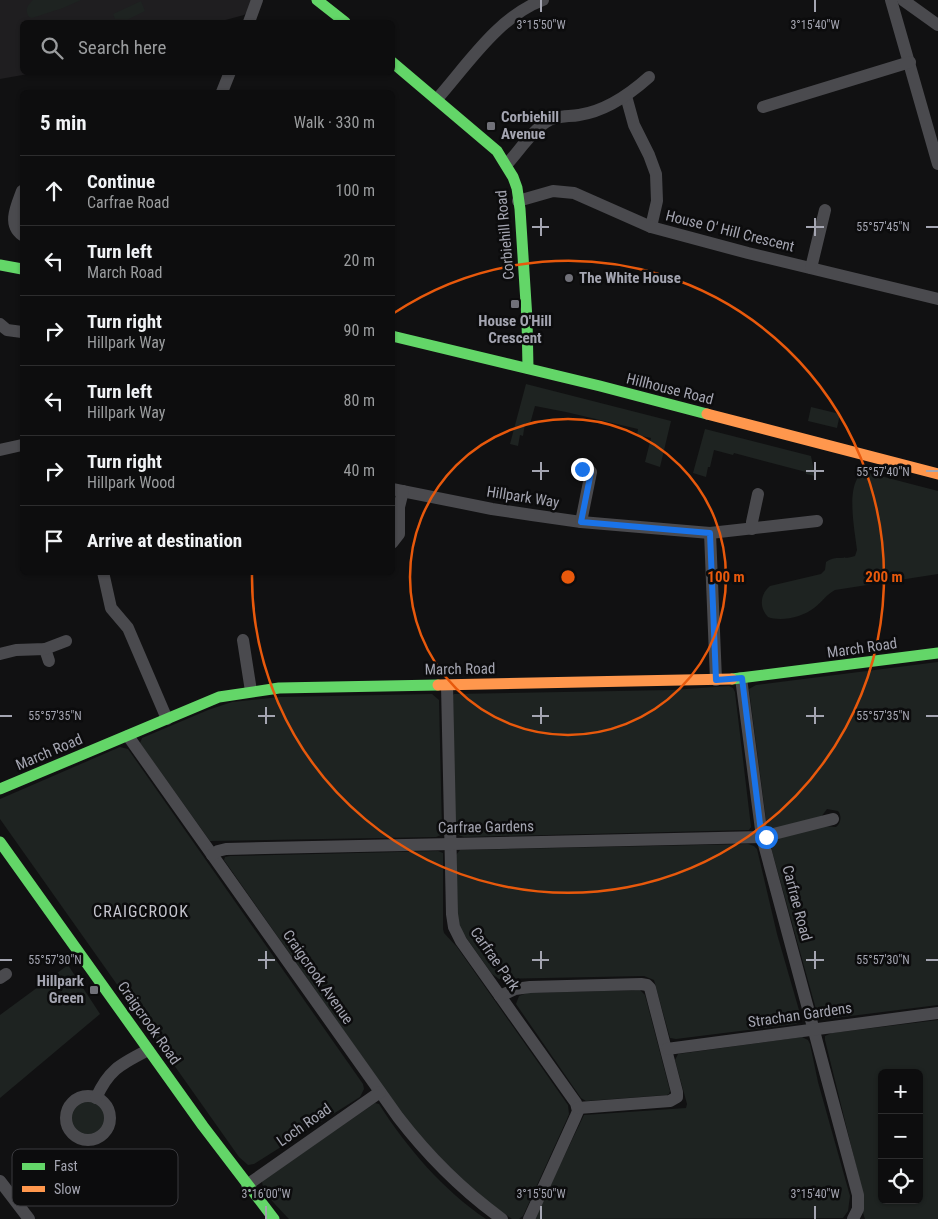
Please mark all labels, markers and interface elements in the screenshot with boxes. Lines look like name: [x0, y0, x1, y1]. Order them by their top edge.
text: 3°15'50"W: [516, 18, 566, 32]
text: 3°15'40"W: [790, 18, 840, 32]
search box: [20, 20, 395, 75]
icon: search: [38, 34, 66, 62]
text: Search here: [78, 36, 166, 59]
place label: Corbiehill Avenue: [501, 108, 559, 143]
text: 5 min: [40, 111, 87, 135]
text: Walk · 330 m: [294, 113, 375, 132]
marker: Corbiehill Avenue: [485, 120, 497, 132]
text: Continue: [87, 170, 155, 193]
icon: ahead: [40, 177, 68, 205]
text: 100 m: [336, 181, 375, 200]
street label: Corbiehill Road: [492, 190, 518, 280]
text: Carfrae Road: [87, 193, 169, 212]
street label: House O' Hill Crescent: [664, 206, 796, 256]
text: 55°57'45"N: [856, 220, 910, 234]
text: Turn left: [87, 240, 152, 263]
icon: left: [40, 247, 68, 275]
text: 20 m: [343, 251, 375, 270]
text: March Road: [87, 263, 162, 282]
place label: The White House: [579, 269, 681, 287]
marker: The White House: [563, 272, 575, 284]
marker: House O'Hill Crescent: [509, 298, 521, 310]
text: Turn right: [87, 310, 162, 333]
place label: House O'Hill Crescent: [478, 312, 552, 347]
icon: right: [40, 317, 68, 345]
text: 90 m: [343, 321, 375, 340]
text: Hillpark Way: [87, 333, 165, 352]
street label: Hillhouse Road: [625, 369, 715, 409]
text: Turn left: [87, 380, 152, 403]
icon: left: [40, 387, 68, 415]
text: 80 m: [343, 391, 375, 410]
text: Hillpark Way: [87, 403, 165, 422]
text: Turn right: [87, 450, 162, 473]
icon: right: [40, 457, 68, 485]
route end: [571, 458, 594, 481]
text: 40 m: [343, 461, 375, 480]
text: 55°57'40"N: [856, 465, 910, 479]
text: Hillpark Wood: [87, 473, 175, 492]
street label: Hillpark Way: [485, 482, 561, 512]
icon: arrive: [40, 527, 68, 555]
text: Arrive at destination: [87, 529, 242, 552]
centre of rings: [559, 568, 577, 586]
text: 100 m: [707, 568, 745, 586]
text: 200 m: [865, 568, 903, 586]
street label: March Road: [826, 634, 898, 662]
street label: March Road: [425, 659, 495, 679]
text: 55°57'35"N: [28, 709, 82, 723]
text: 55°57'35"N: [856, 709, 910, 723]
street label: March Road: [13, 730, 85, 774]
street label: Carfrae Gardens: [438, 817, 534, 837]
route start: [755, 826, 778, 849]
street label: Carfrae Road: [778, 863, 816, 943]
district label: CRAIGCROOK: [93, 902, 189, 921]
street label: Carfrae Park: [466, 924, 524, 995]
street label: Craigcrook Avenue: [279, 927, 357, 1027]
text: 55°57'30"N: [28, 953, 82, 967]
text: 55°57'30"N: [856, 953, 910, 967]
place label: Hillpark Green: [37, 972, 85, 1007]
street label: Craigcrook Road: [114, 978, 184, 1068]
marker: Hillpark Green: [88, 984, 100, 996]
street label: Strachan Gardens: [747, 999, 853, 1031]
map controls: [878, 1069, 923, 1204]
button: +: [878, 1069, 923, 1114]
street label: Loch Road: [273, 1100, 335, 1150]
button: −: [878, 1114, 923, 1159]
legend: [12, 1149, 178, 1206]
text: Fast: [54, 1158, 78, 1174]
button: locate: [878, 1159, 923, 1204]
text: Slow: [54, 1181, 81, 1197]
text: 3°16'00"W: [241, 1187, 291, 1201]
text: 3°15'50"W: [516, 1187, 566, 1201]
text: 3°15'40"W: [790, 1187, 840, 1201]

